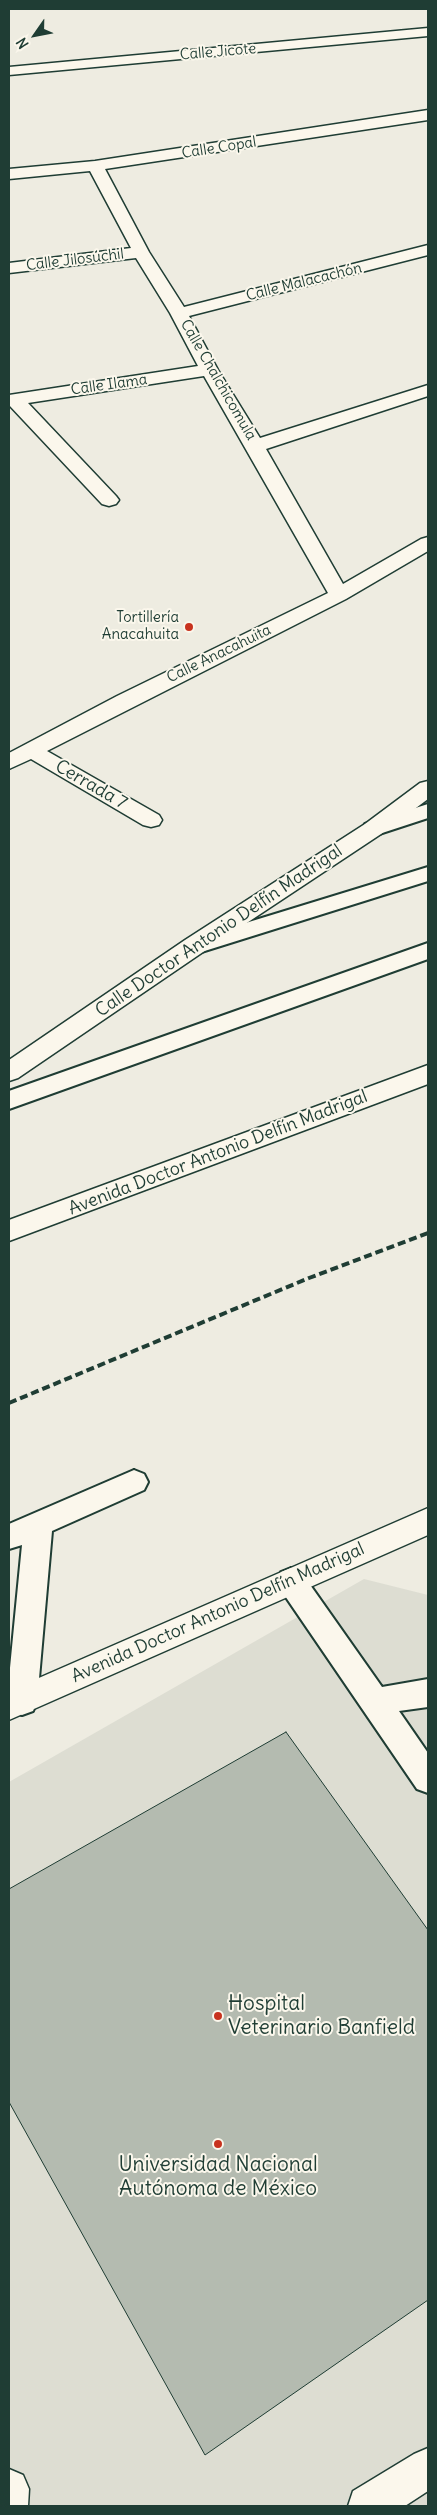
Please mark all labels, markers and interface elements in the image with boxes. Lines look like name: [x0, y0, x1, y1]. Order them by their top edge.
north arrow: [10, 10, 60, 60]
text: N: [12, 34, 33, 52]
street label: Calle Jicote: [179, 40, 257, 64]
street label: Calle Copal: [180, 133, 258, 163]
street label: Calle Jilosúchil: [25, 245, 125, 275]
street label: Calle Malacachón: [244, 259, 364, 305]
street label: Calle Chalchicomula: [176, 316, 260, 444]
street label: Calle Ilama: [70, 371, 148, 399]
place label: Tortillería Anacahuita: [102, 609, 179, 644]
street label: Calle Anacahuita: [164, 621, 274, 687]
marker: Tortillería Anacahuita: [183, 621, 195, 633]
street label: Cerrada 7: [51, 756, 131, 814]
street label: Calle Doctor Antonio Delfín Madrigal: [92, 840, 346, 1022]
street label: Avenida Doctor Antonio Delfín Madrigal: [66, 1086, 370, 1220]
street label: Avenida Doctor Antonio Delfín Madrigal: [68, 1538, 368, 1688]
place label: Hospital Veterinario Banfield: [228, 1991, 415, 2041]
marker: Hospital Veterinario Banfield: [212, 2010, 224, 2022]
marker: Universidad Nacional Autónoma de México: [212, 2138, 224, 2150]
place label: Universidad Nacional Autónoma de México: [118, 2152, 318, 2202]

